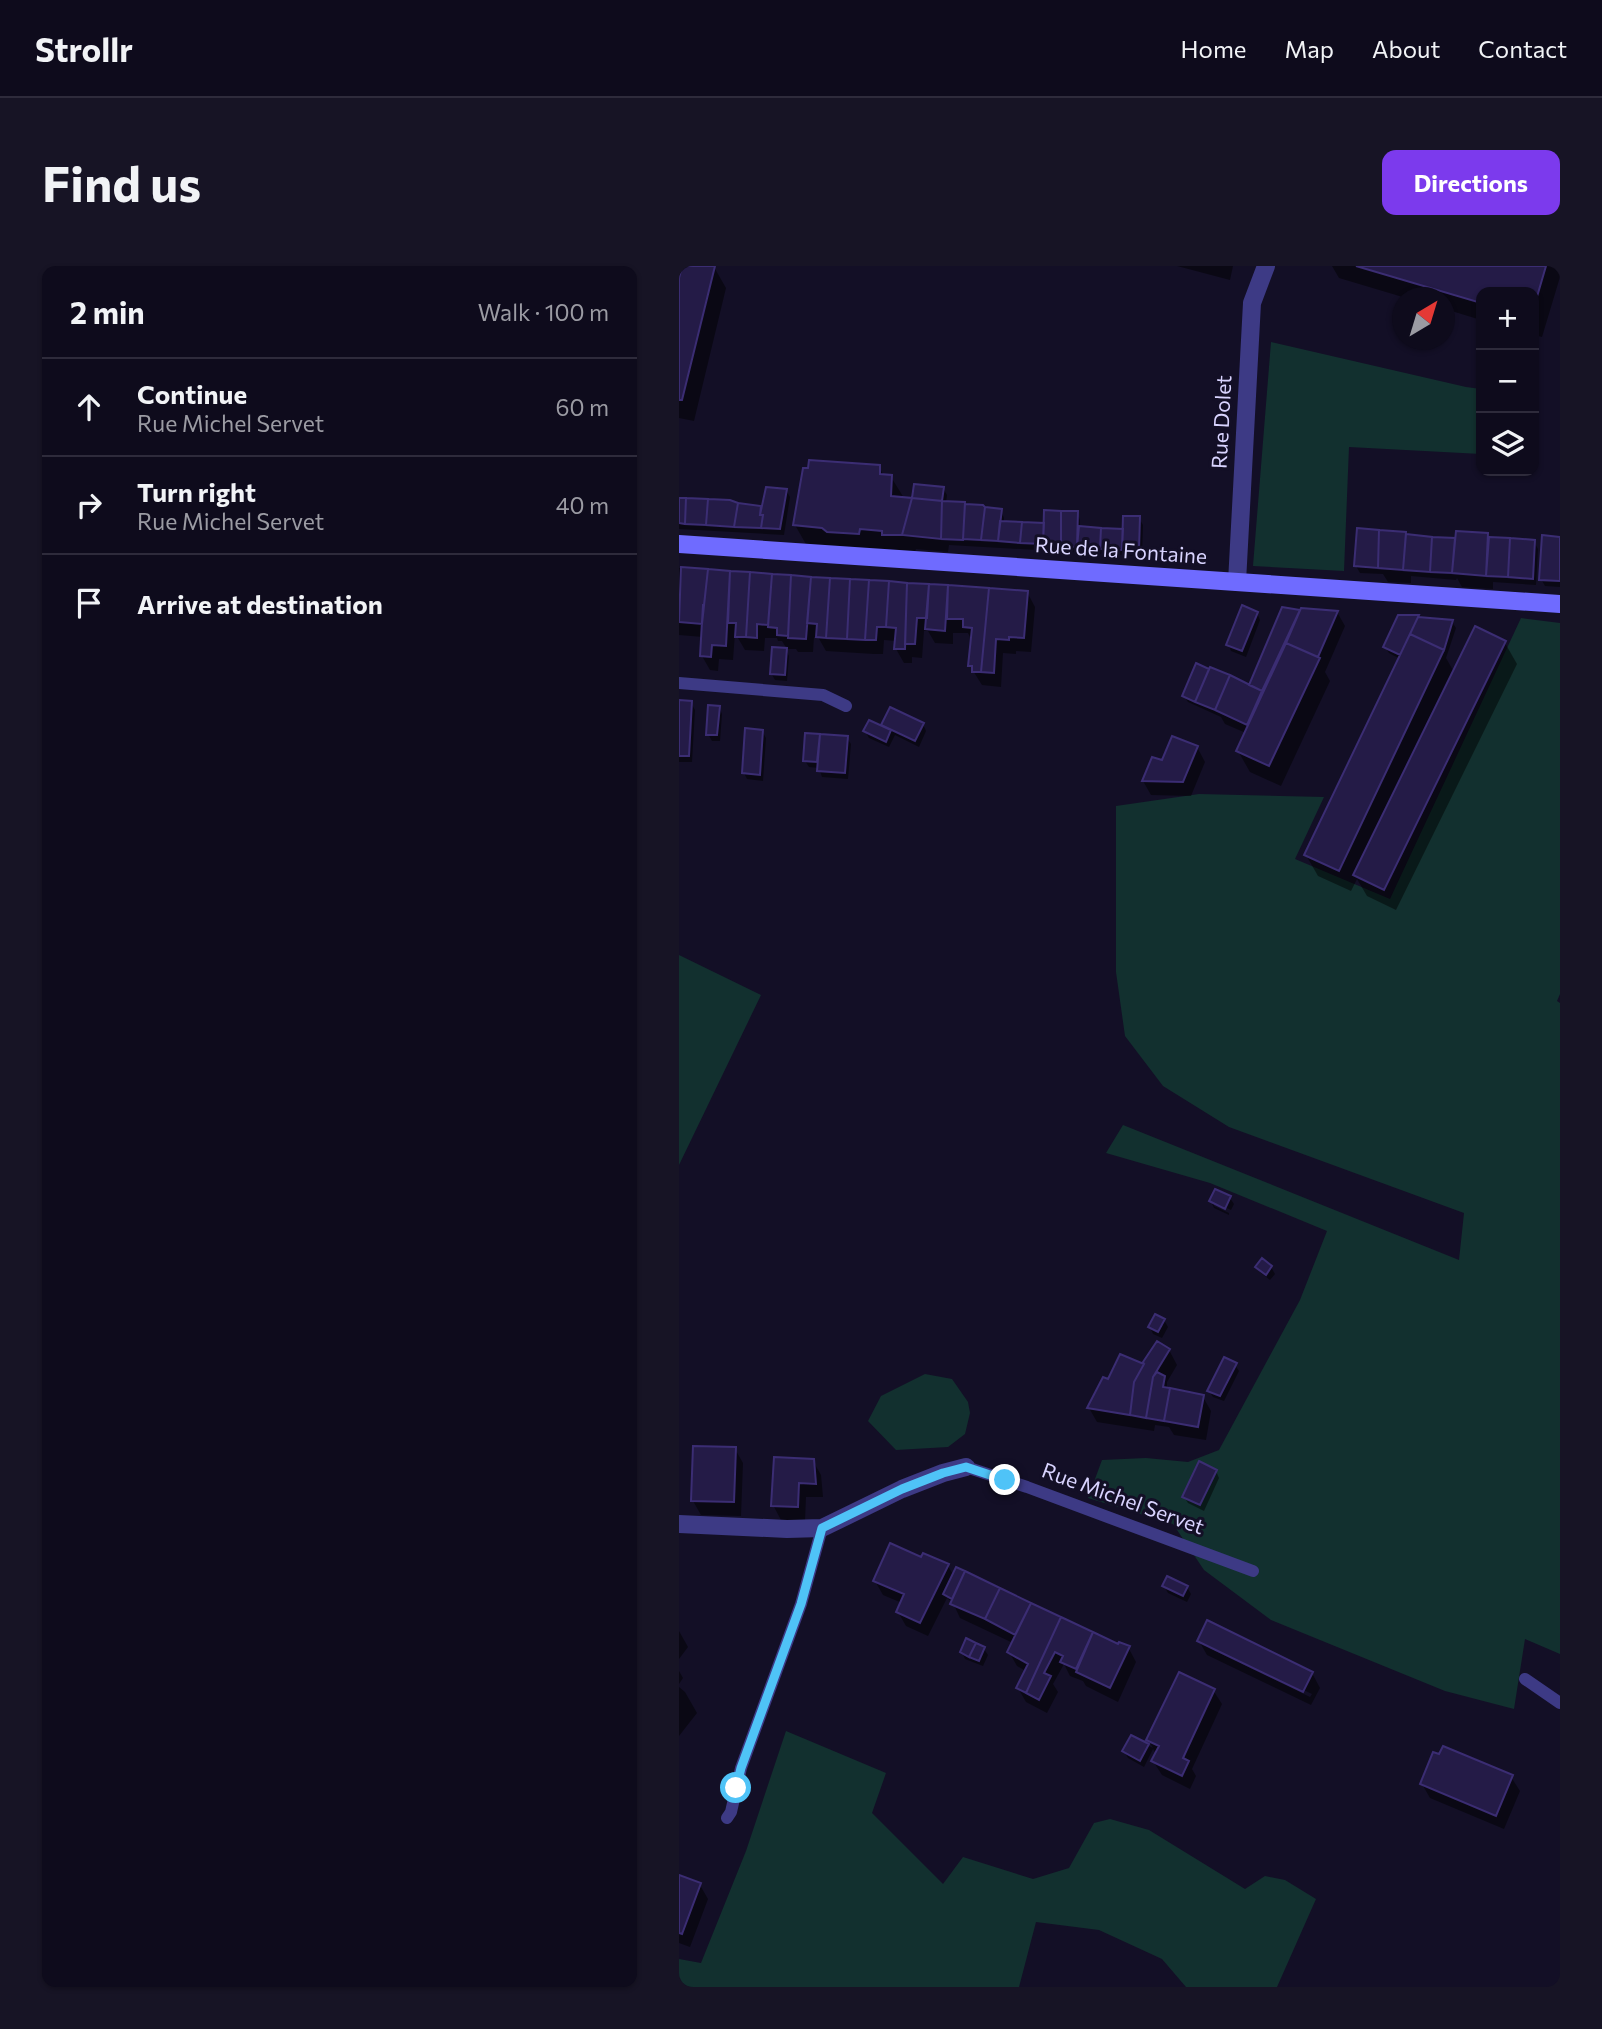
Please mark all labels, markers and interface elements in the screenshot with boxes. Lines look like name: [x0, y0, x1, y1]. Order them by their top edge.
text: Strollr: [35, 28, 133, 69]
text: Home: [1181, 34, 1247, 63]
text: Map: [1285, 34, 1334, 63]
text: About: [1372, 34, 1440, 63]
text: Contact: [1478, 34, 1567, 63]
button: Directions: [1382, 150, 1560, 215]
text: Find us: [42, 152, 201, 212]
north arrow: [1392, 287, 1455, 350]
map controls: [1476, 287, 1539, 476]
button: +: [1476, 287, 1539, 350]
text: 2 min: [70, 293, 145, 330]
text: Walk · 100 m: [478, 298, 609, 326]
button: −: [1476, 350, 1539, 413]
street label: Rue Dolet: [1206, 374, 1235, 469]
text: Continue: [137, 378, 247, 409]
icon: ahead: [70, 388, 108, 426]
text: 60 m: [556, 393, 609, 421]
text: Rue Michel Servet: [137, 409, 324, 437]
button: layers: [1476, 413, 1539, 476]
text: Turn right: [137, 476, 256, 507]
icon: right: [70, 486, 108, 524]
text: 40 m: [556, 491, 609, 519]
text: Rue Michel Servet: [137, 507, 324, 535]
street label: Rue de la Fontaine: [1034, 531, 1208, 568]
icon: arrive: [70, 584, 108, 622]
text: Arrive at destination: [137, 588, 383, 619]
street label: Rue Michel Servet: [1039, 1457, 1208, 1539]
route end: [989, 1464, 1020, 1495]
route start: [720, 1772, 751, 1803]

